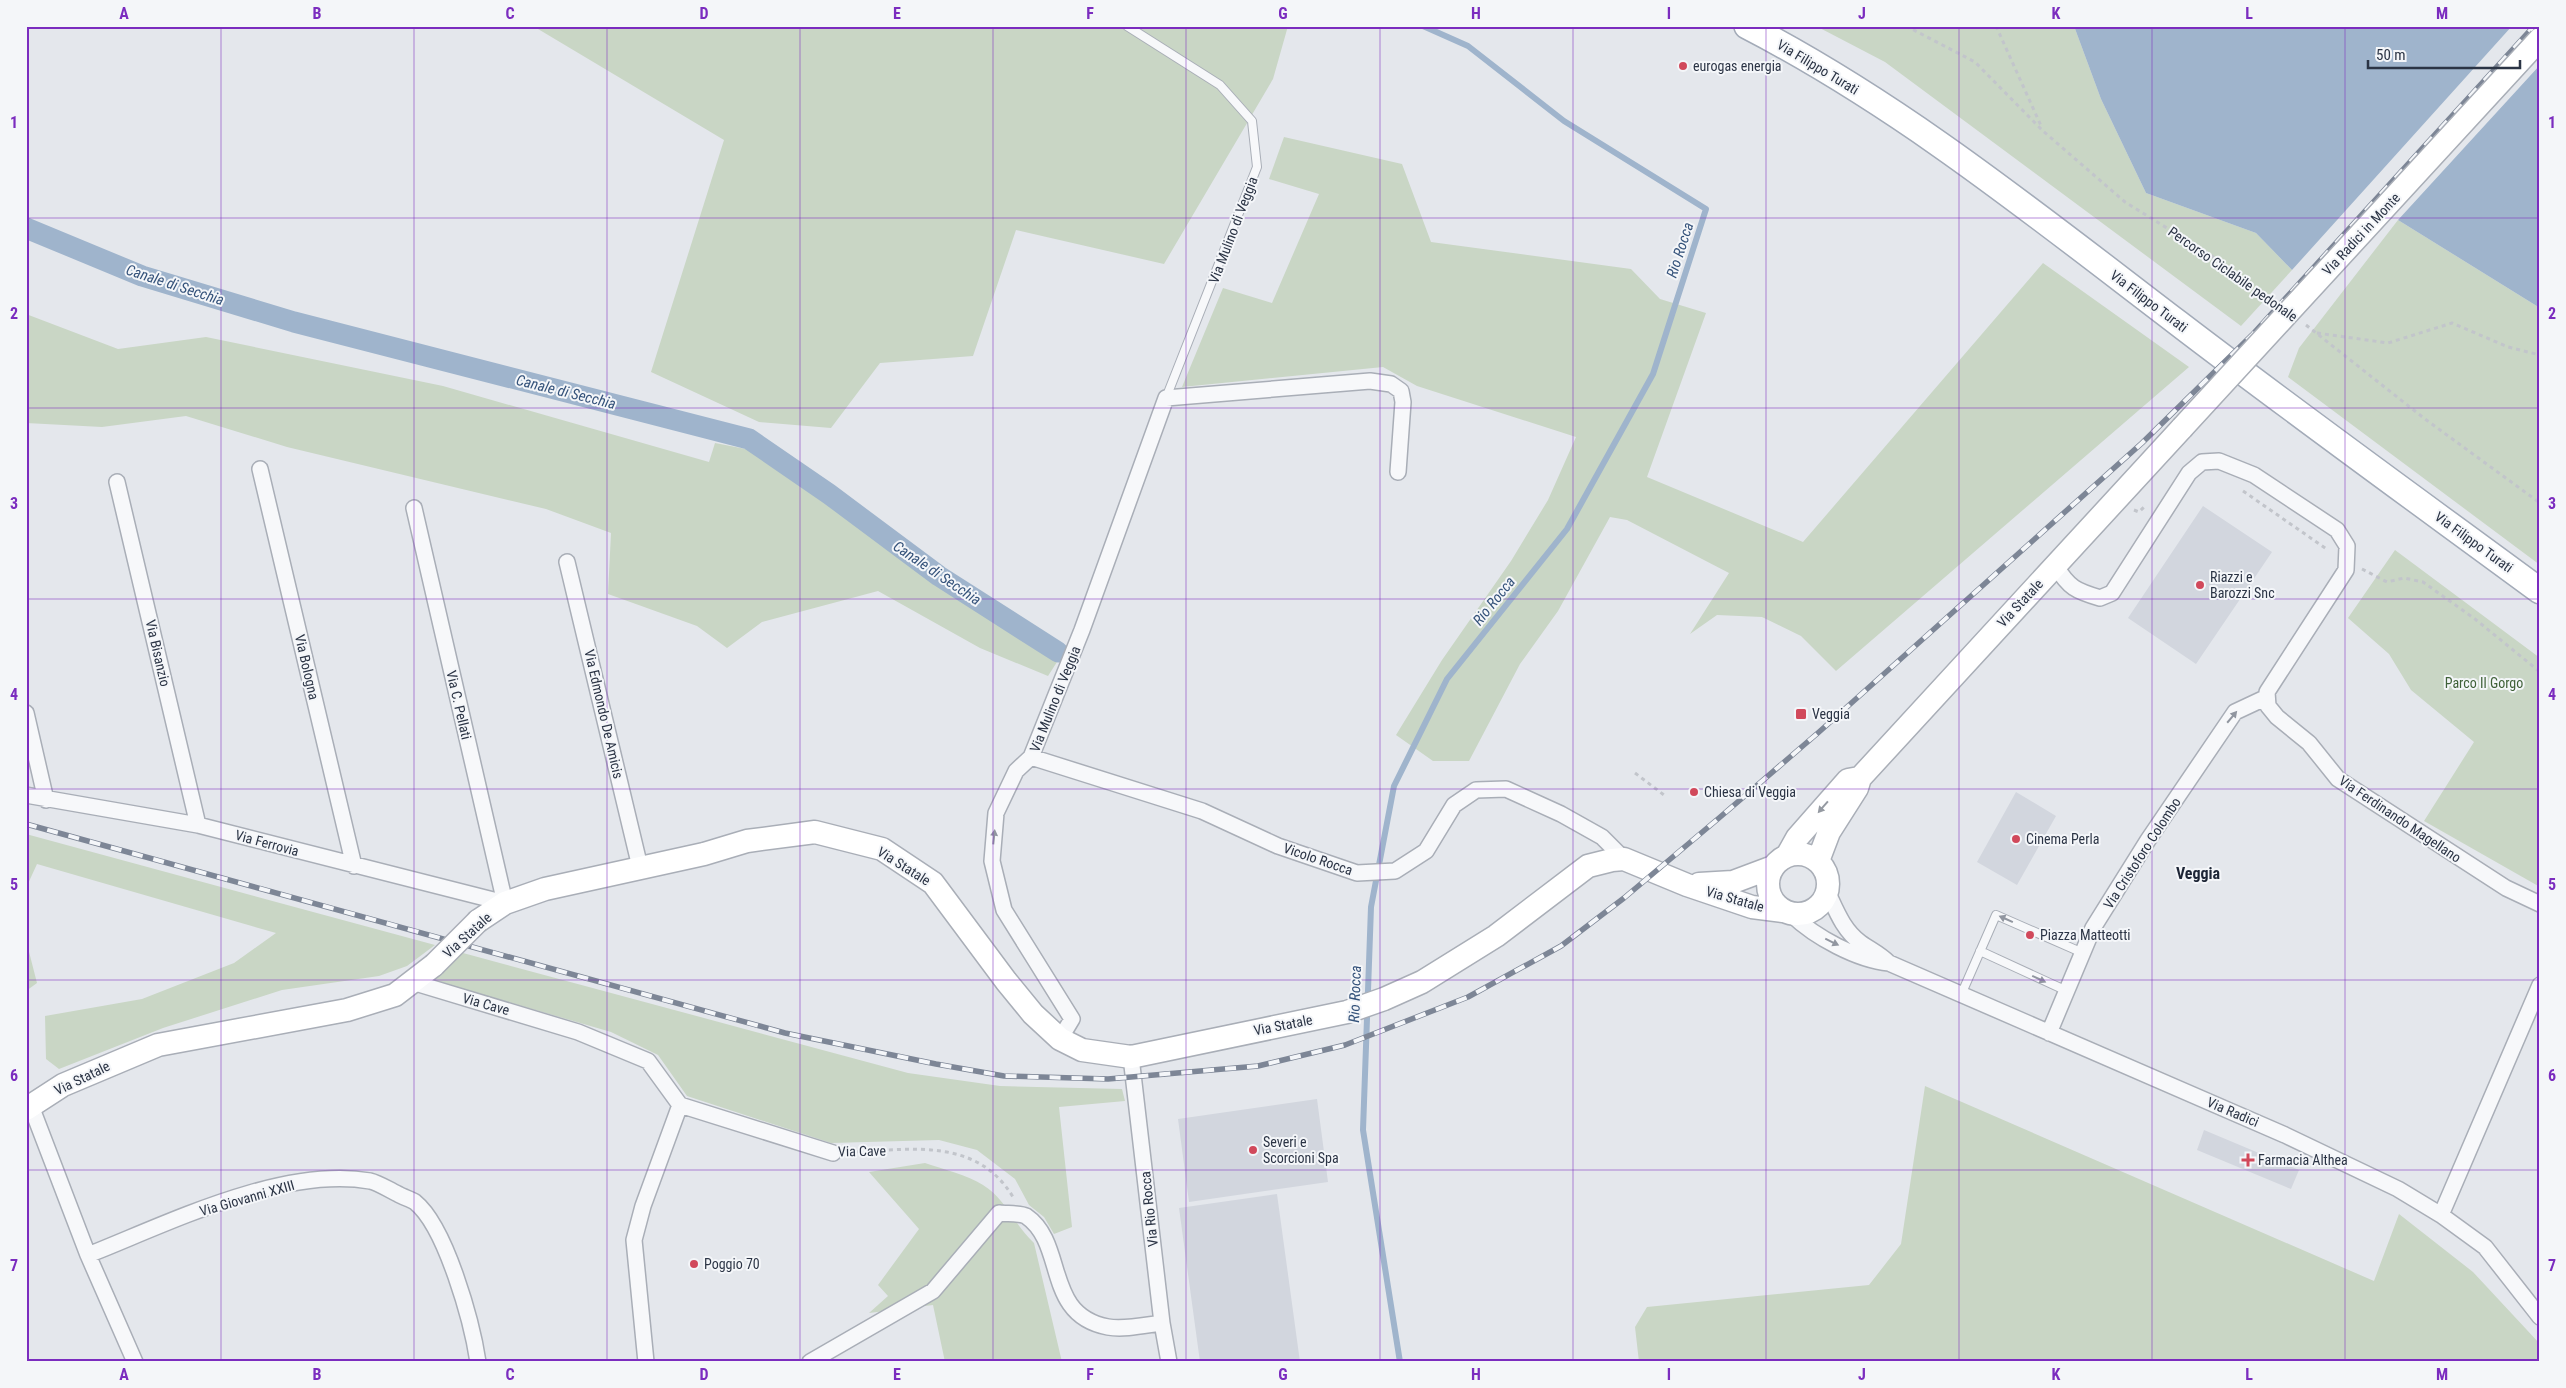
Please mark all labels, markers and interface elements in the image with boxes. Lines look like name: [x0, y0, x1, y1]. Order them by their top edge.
text: A: [119, 4, 129, 23]
text: B: [313, 4, 322, 23]
text: C: [505, 4, 515, 23]
text: D: [699, 4, 709, 23]
text: E: [893, 4, 901, 23]
text: F: [1086, 4, 1094, 23]
text: G: [1278, 4, 1288, 23]
text: H: [1471, 4, 1481, 23]
text: I: [1667, 4, 1671, 23]
text: J: [1858, 4, 1866, 23]
text: K: [2052, 4, 2061, 23]
text: L: [2245, 4, 2253, 23]
text: M: [2436, 4, 2448, 23]
street label: Via Filippo Turati: [1774, 36, 1862, 98]
scale bar: [2368, 38, 2521, 70]
text: 50 m: [2376, 46, 2406, 64]
place label: eurogas energia: [1693, 58, 1782, 74]
marker: eurogas energia: [1677, 60, 1689, 72]
text: 1: [10, 113, 18, 132]
text: 1: [2548, 113, 2556, 132]
street label: Via Mulino di Veggia: [1205, 174, 1261, 286]
street label: Via Radici in Monte: [2319, 189, 2403, 278]
water label: Rio Rocca: [1663, 220, 1697, 280]
street label: Percorso Ciclabile pedonale: [2165, 223, 2301, 325]
water label: Canale di Secchia: [124, 261, 226, 309]
street label: Via Filippo Turati: [2107, 267, 2191, 335]
text: 2: [10, 304, 18, 323]
text: 2: [2548, 304, 2556, 323]
water label: Canale di Secchia: [514, 371, 618, 413]
text: 3: [10, 494, 18, 513]
text: 3: [2548, 494, 2556, 513]
street label: Via Filippo Turati: [2432, 508, 2516, 576]
water label: Canale di Secchia: [890, 537, 984, 609]
place label: Riazzi e Barozzi Snc: [2210, 569, 2275, 601]
water label: Rio Rocca: [1469, 573, 1519, 629]
street label: Via Statale: [1994, 575, 2047, 630]
marker: Riazzi e Barozzi Snc: [2194, 579, 2206, 591]
street label: Via Bisanzio: [143, 618, 173, 688]
street label: Via Bologna: [292, 633, 322, 701]
street label: Via Mulino di Veggia: [1026, 644, 1084, 754]
street label: Via Edmondo De Amicis: [581, 648, 627, 780]
street label: Via C. Pellati: [443, 669, 475, 741]
park label: Parco Il Gorgo: [2445, 675, 2523, 691]
text: 4: [10, 685, 18, 704]
text: 4: [2548, 685, 2556, 704]
place label: Veggia: [1812, 706, 1850, 722]
marker: Veggia: [1794, 707, 1808, 721]
one-way arrow: [2227, 711, 2238, 724]
street label: Via Ferdinando Magellano: [2336, 772, 2464, 866]
place label: Chiesa di Veggia: [1704, 784, 1796, 800]
marker: Chiesa di Veggia: [1688, 786, 1700, 798]
street label: Via Cristoforo Colombo: [2100, 794, 2184, 912]
one-way arrow: [1818, 801, 1829, 814]
street label: Via Ferrovia: [233, 827, 301, 859]
one-way arrow: [990, 829, 998, 845]
place label: Cinema Perla: [2026, 831, 2099, 847]
marker: Cinema Perla: [2010, 833, 2022, 845]
street label: Vicolo Rocca: [1281, 840, 1355, 878]
street label: Via Statale: [874, 843, 934, 889]
district label: Veggia: [2176, 864, 2221, 883]
text: 5: [10, 875, 18, 894]
text: 5: [2548, 875, 2556, 894]
street label: Via Statale: [1704, 883, 1766, 915]
street label: Via Statale: [439, 909, 495, 961]
one-way arrow: [1999, 915, 2013, 923]
place label: Piazza Matteotti: [2040, 927, 2131, 943]
marker: Piazza Matteotti: [2024, 929, 2036, 941]
one-way arrow: [1825, 938, 1839, 946]
water label: Rio Rocca: [1345, 965, 1365, 1023]
one-way arrow: [2032, 975, 2046, 983]
street label: Via Cave: [461, 990, 512, 1018]
street label: Via Statale: [1252, 1011, 1314, 1039]
street label: Via Statale: [52, 1058, 113, 1098]
text: 6: [10, 1066, 18, 1085]
text: 6: [2548, 1066, 2556, 1085]
street label: Via Radici: [2205, 1094, 2261, 1130]
place label: Severi e Scorcioni Spa: [1263, 1134, 1339, 1166]
street label: Via Cave: [838, 1143, 887, 1159]
marker: Severi e Scorcioni Spa: [1247, 1144, 1259, 1156]
place label: Farmacia Althea: [2258, 1152, 2348, 1168]
marker: Farmacia Althea: [2242, 1154, 2254, 1166]
street label: Via Rio Rocca: [1137, 1170, 1161, 1248]
street label: Via Giovanni XXIII: [198, 1177, 296, 1219]
text: 7: [10, 1256, 18, 1275]
place label: Poggio 70: [704, 1256, 760, 1272]
text: 7: [2548, 1256, 2556, 1275]
marker: Poggio 70: [688, 1258, 700, 1270]
text: A: [119, 1365, 129, 1384]
text: B: [313, 1365, 322, 1384]
text: C: [505, 1365, 515, 1384]
text: D: [699, 1365, 709, 1384]
text: E: [893, 1365, 901, 1384]
text: F: [1086, 1365, 1094, 1384]
text: G: [1278, 1365, 1288, 1384]
text: H: [1471, 1365, 1481, 1384]
text: I: [1667, 1365, 1671, 1384]
text: J: [1858, 1365, 1866, 1384]
text: K: [2052, 1365, 2061, 1384]
text: L: [2245, 1365, 2253, 1384]
text: M: [2436, 1365, 2448, 1384]

